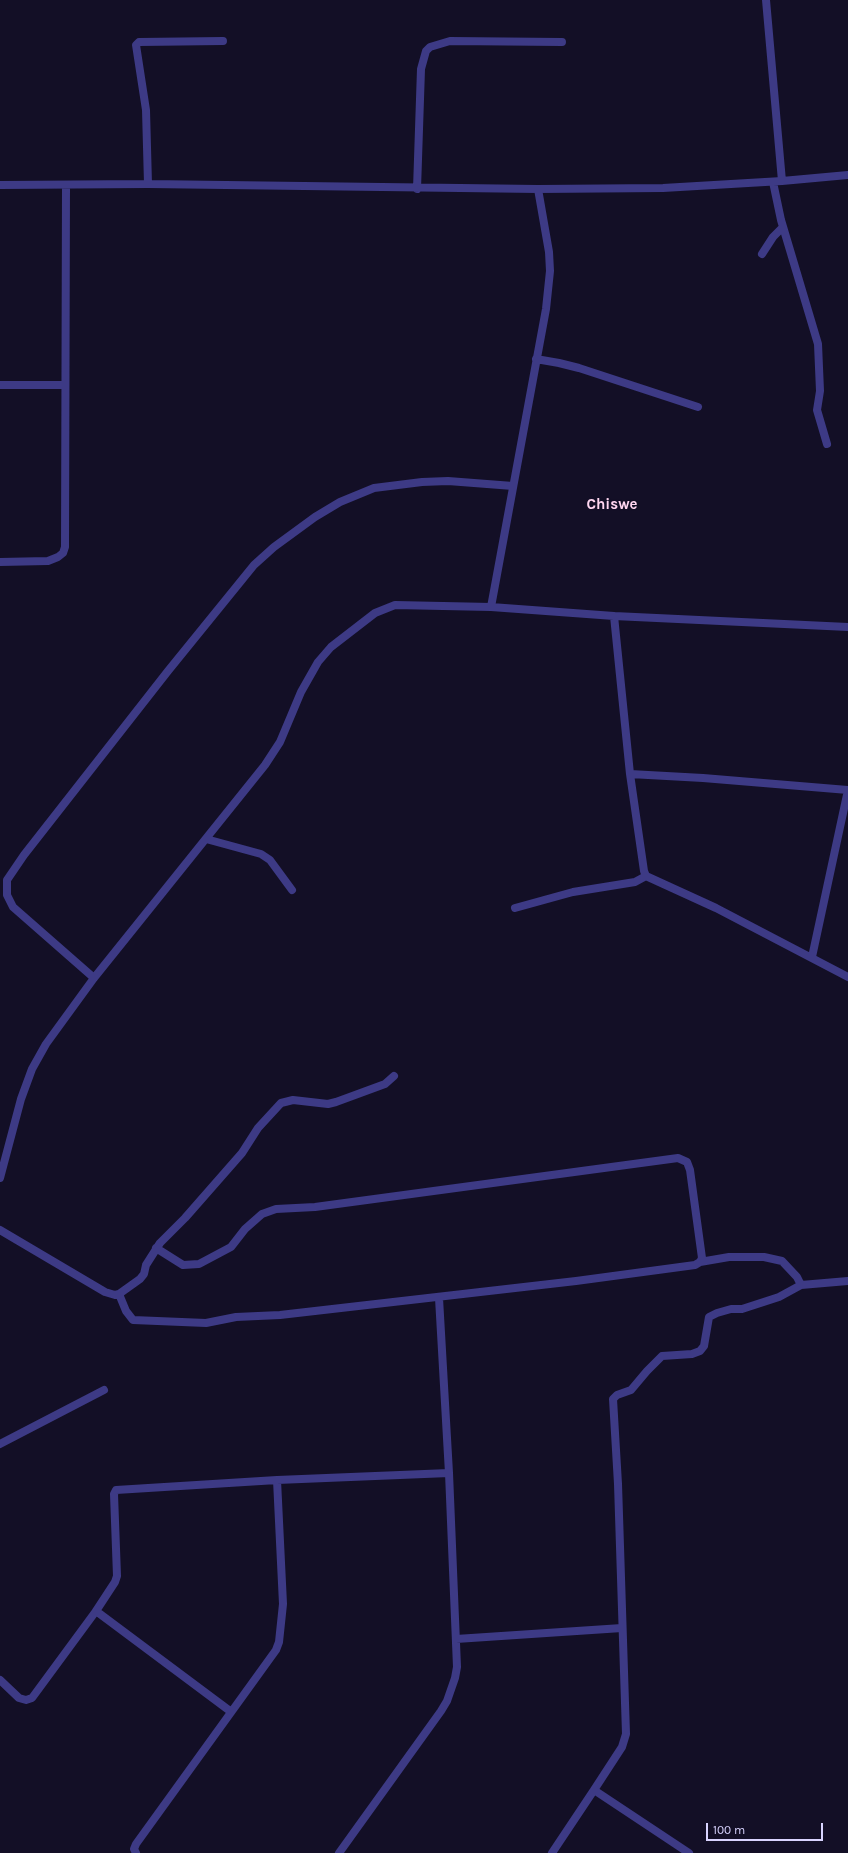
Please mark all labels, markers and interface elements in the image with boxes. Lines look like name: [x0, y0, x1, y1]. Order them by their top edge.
district label: Chiswe: [587, 496, 637, 514]
scale bar: [708, 1815, 825, 1841]
text: 100 m: [713, 1823, 745, 1837]

